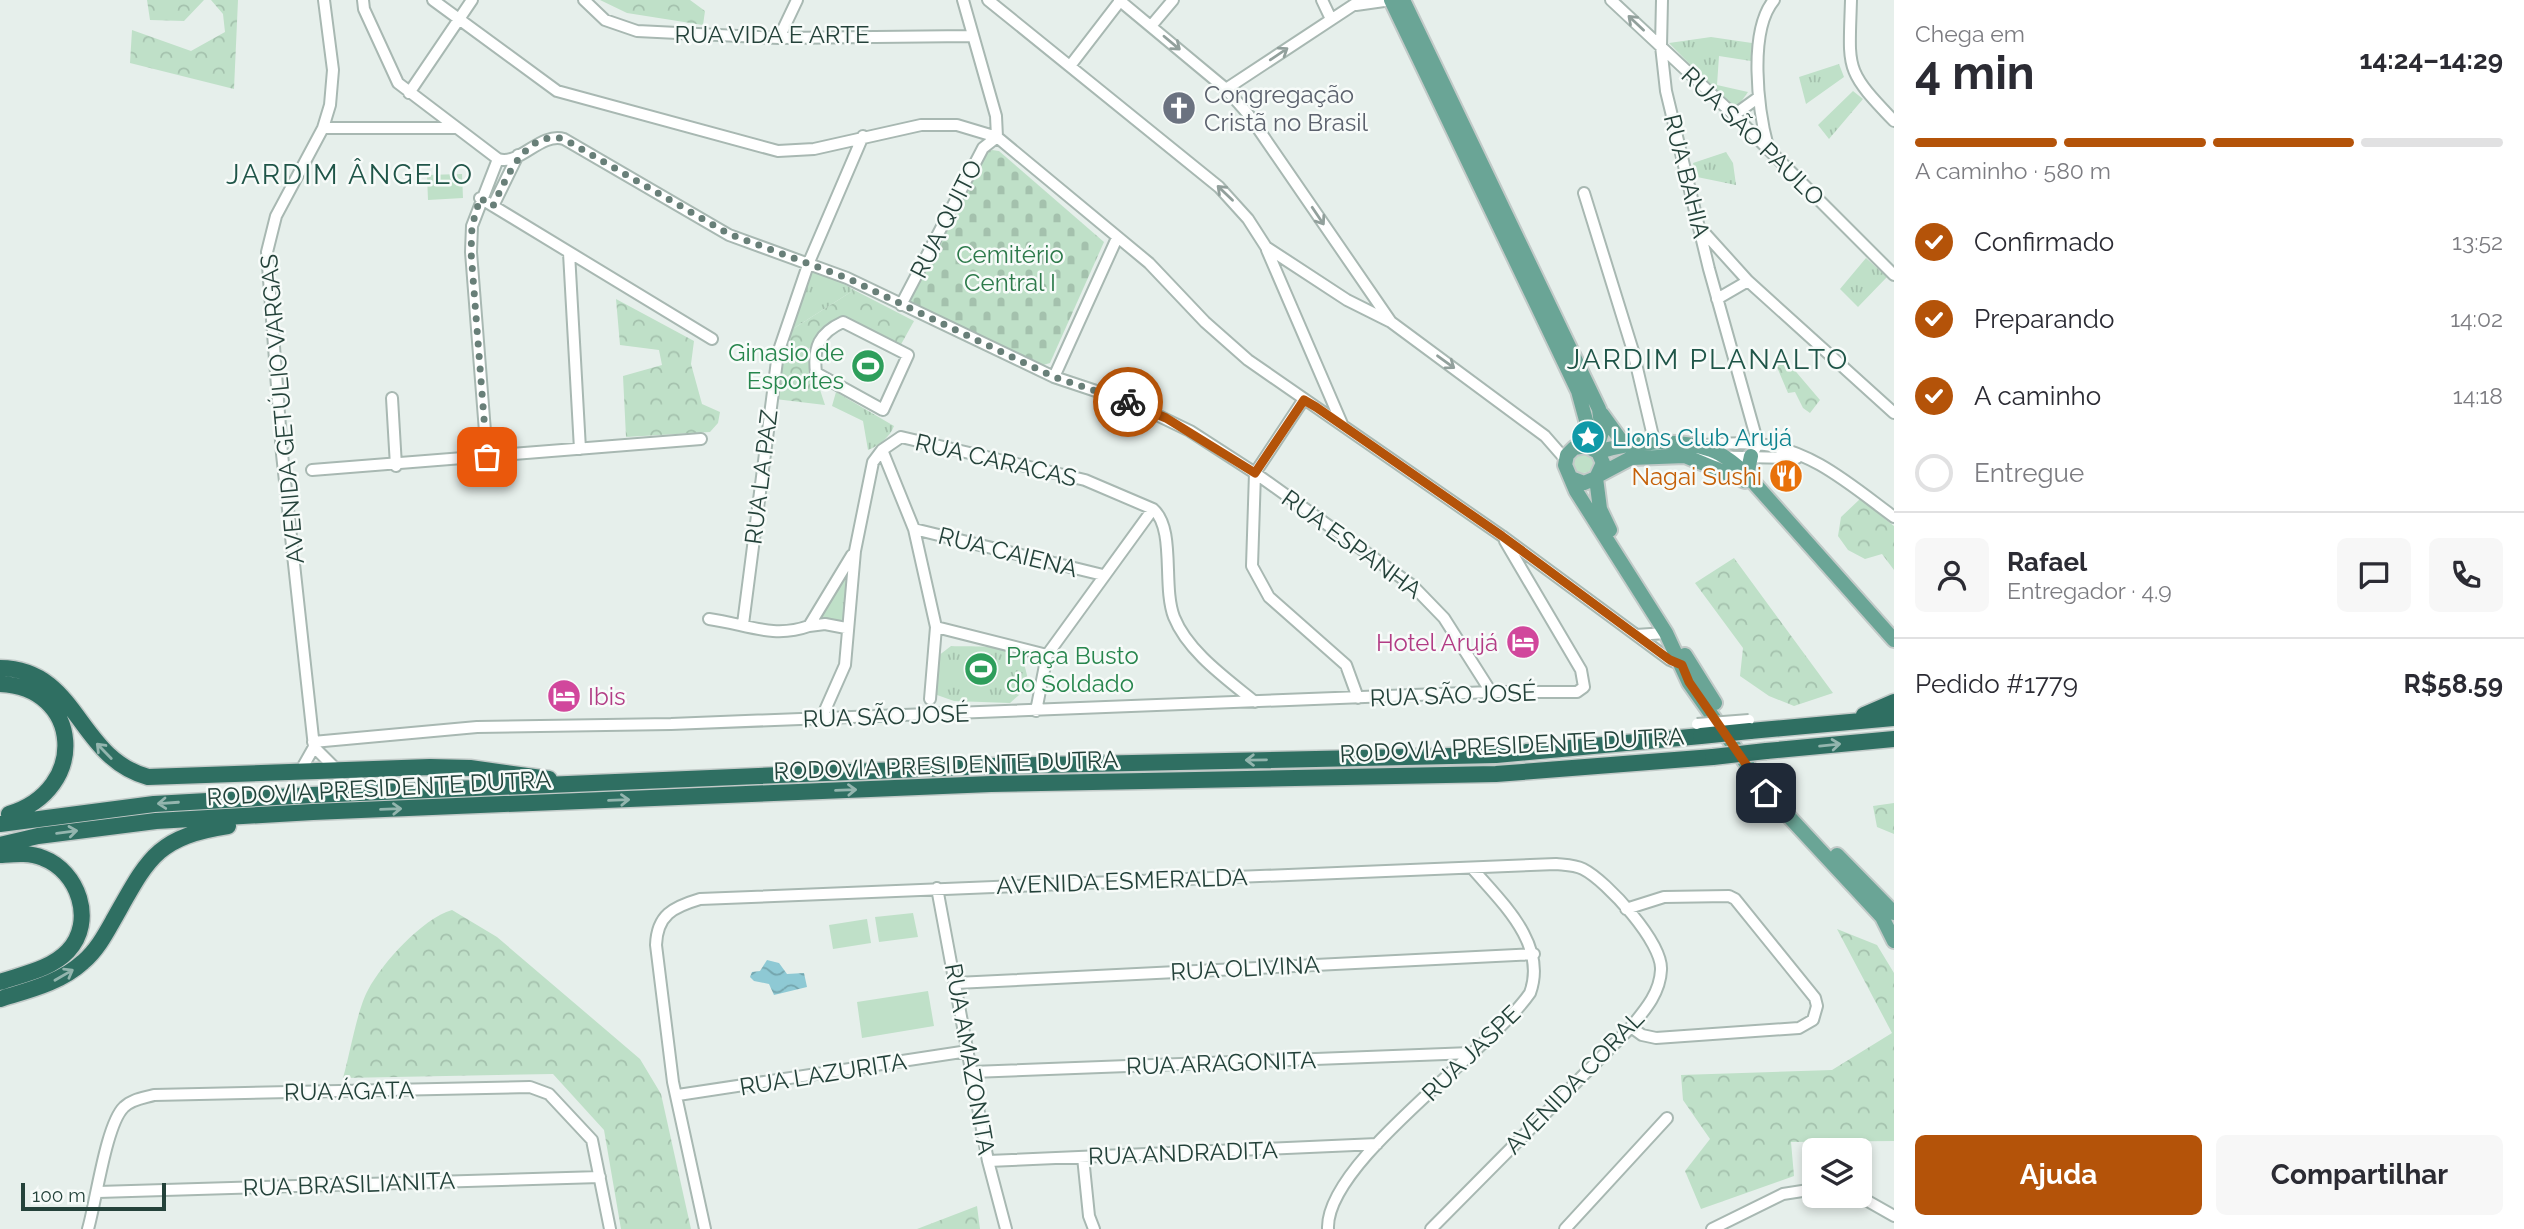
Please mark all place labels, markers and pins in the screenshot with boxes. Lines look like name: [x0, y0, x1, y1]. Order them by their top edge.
place label: Congregação Cristã no Brasil: [1204, 80, 1369, 137]
church icon: Congregação Cristã no Brasil: [1160, 89, 1198, 127]
place label: Ginasio de Esportes: [728, 338, 844, 395]
sports icon: Ginasio de Esportes: [849, 347, 887, 385]
place icon: Lions Club Arujá: [1569, 418, 1607, 456]
place label: Lions Club Arujá: [1612, 423, 1792, 452]
pin: [457, 427, 517, 487]
restaurant icon: Nagai Sushi: [1767, 457, 1805, 495]
place label: Nagai Sushi: [1632, 462, 1762, 491]
hotel icon: Hotel Arujá: [1504, 623, 1542, 661]
place label: Hotel Arujá: [1376, 628, 1498, 657]
place label: Praça Busto do Soldado: [1006, 641, 1139, 698]
sports icon: Praça Busto do Soldado: [962, 650, 1000, 688]
hotel icon: Ibis: [545, 677, 583, 715]
place label: Ibis: [588, 682, 626, 711]
pin: [1736, 763, 1796, 823]

